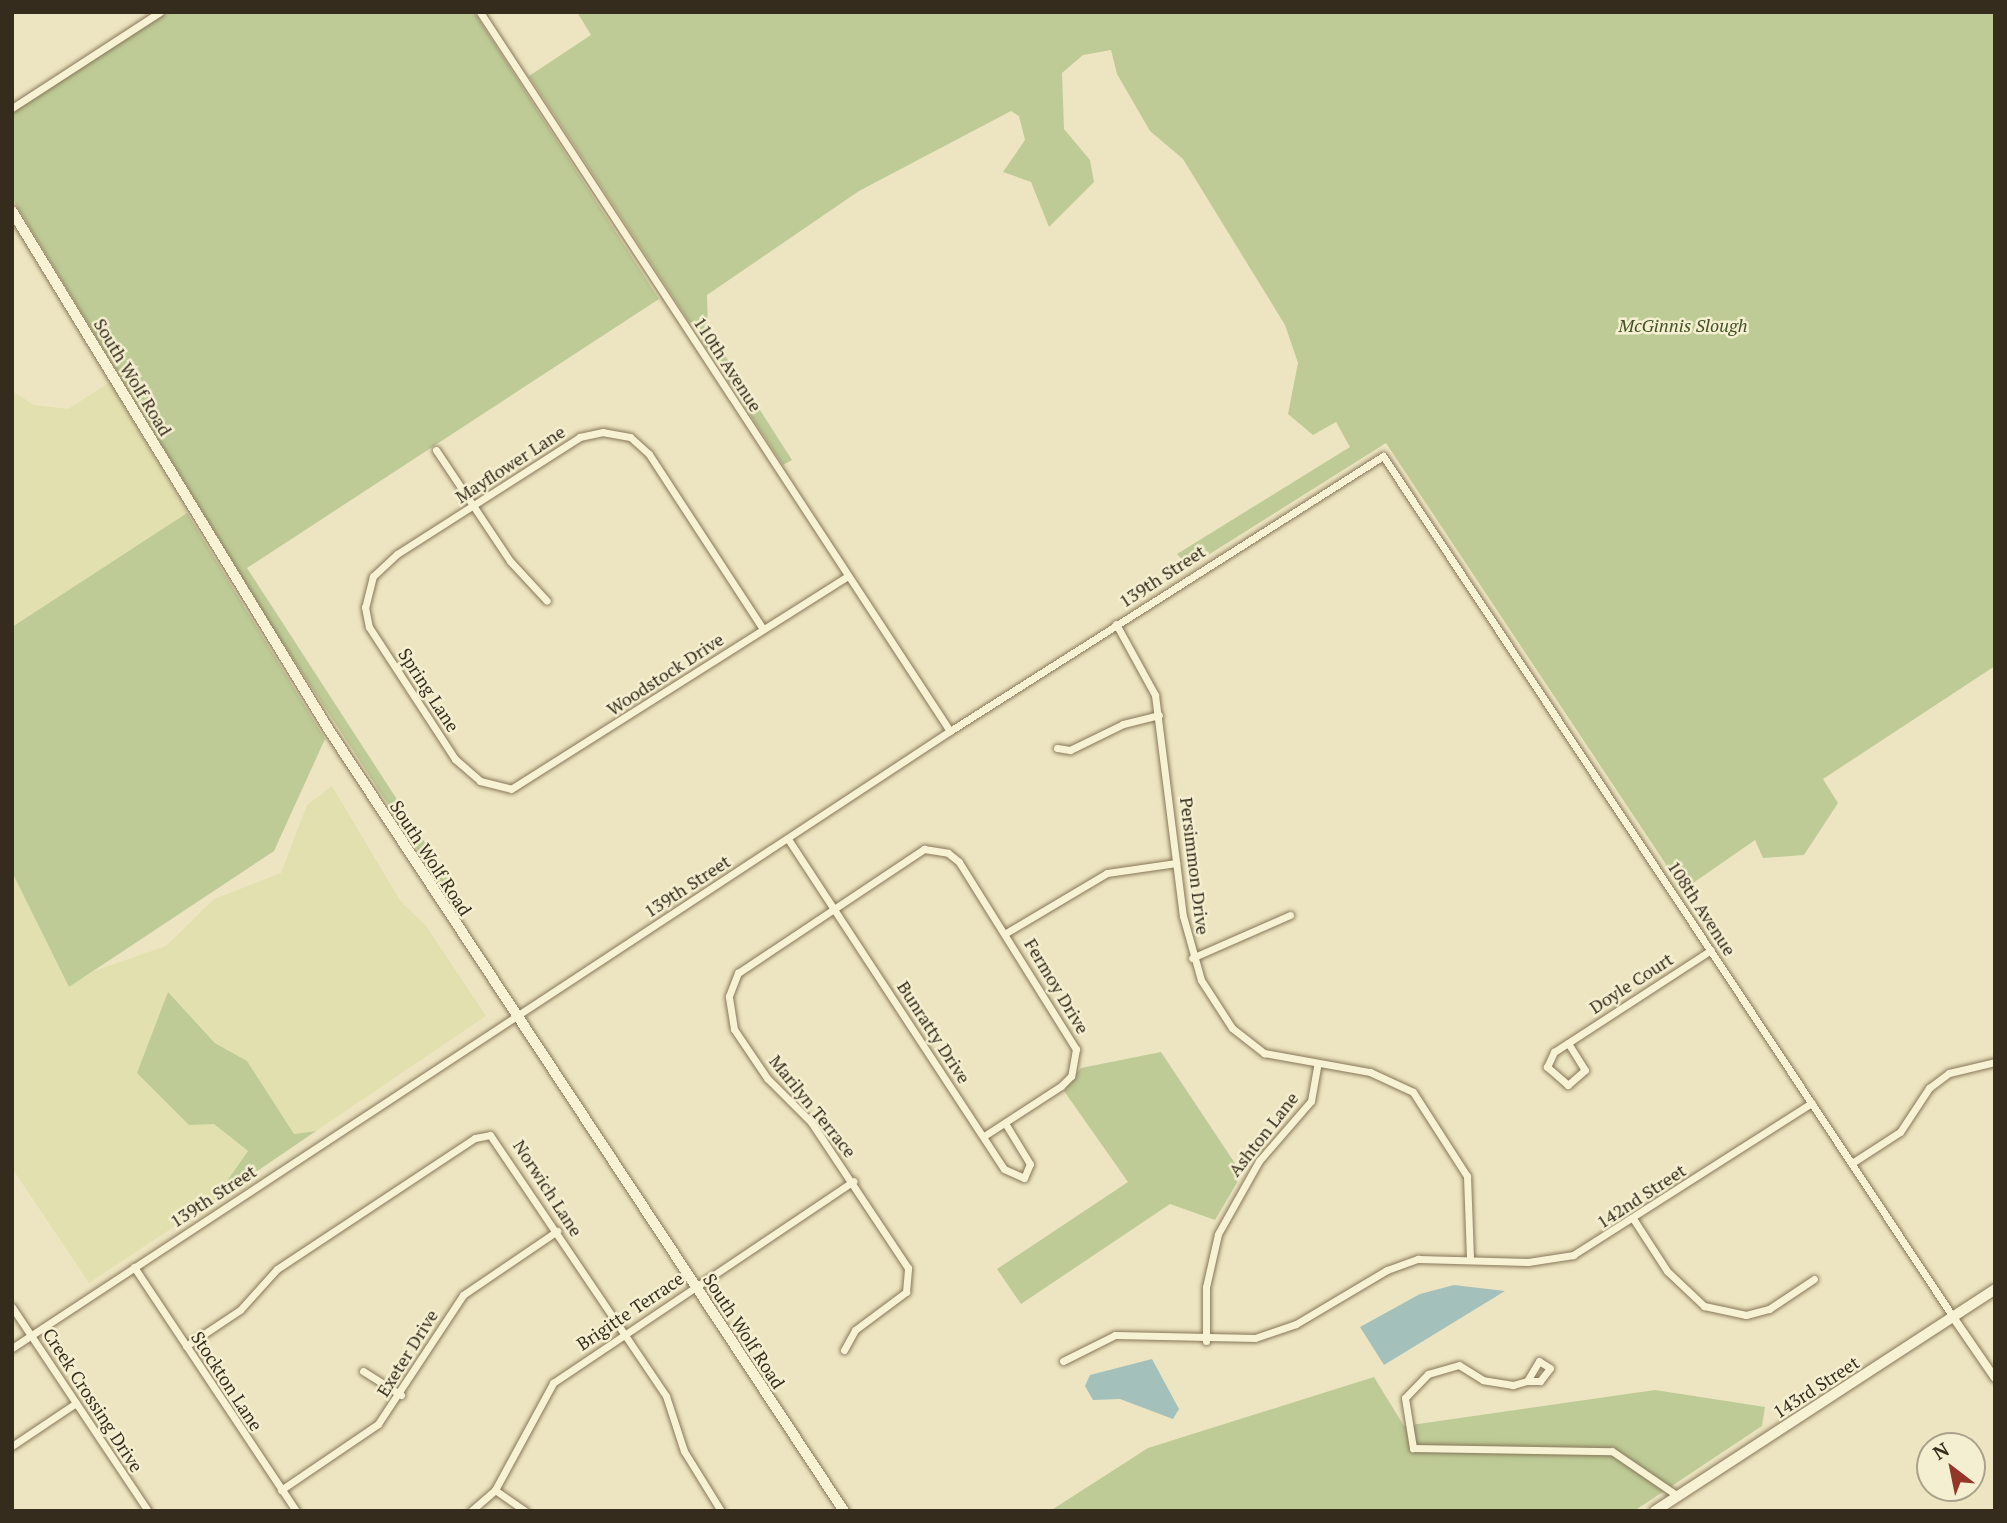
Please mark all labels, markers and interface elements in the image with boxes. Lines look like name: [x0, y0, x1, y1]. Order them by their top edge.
street label: 110th Avenue: [689, 312, 767, 416]
street label: South Wolf Road: [89, 314, 177, 440]
park label: McGinnis Slough: [1618, 314, 1748, 336]
street label: Mayflower Lane: [451, 420, 569, 508]
street label: 139th Street: [1115, 540, 1209, 612]
street label: Woodstock Drive: [603, 628, 727, 720]
street label: Spring Lane: [394, 644, 464, 736]
street label: South Wolf Road: [386, 796, 476, 920]
street label: Persimmon Drive: [1176, 796, 1214, 936]
street label: 139th Street: [640, 850, 734, 922]
street label: 108th Avenue: [1663, 856, 1741, 960]
street label: Fermoy Drive: [1020, 934, 1094, 1038]
street label: Doyle Court: [1585, 948, 1677, 1018]
street label: Bunratty Drive: [893, 977, 975, 1087]
street label: Marilyn Terrace: [765, 1050, 861, 1162]
street label: Ashton Lane: [1223, 1088, 1303, 1180]
street label: Norwich Lane: [509, 1136, 587, 1240]
street label: 142nd Street: [1592, 1159, 1690, 1233]
street label: 139th Street: [166, 1160, 260, 1232]
street label: Brigitte Terrace: [572, 1267, 688, 1355]
street label: South Wolf Road: [699, 1269, 789, 1393]
street label: Exeter Drive: [372, 1305, 442, 1401]
street label: Creek Crossing Drive: [38, 1324, 148, 1476]
street label: Stockton Lane: [187, 1327, 267, 1435]
street label: 143rd Street: [1769, 1351, 1863, 1423]
north arrow: [1916, 1432, 1986, 1502]
text: N: [1928, 1436, 1953, 1465]

